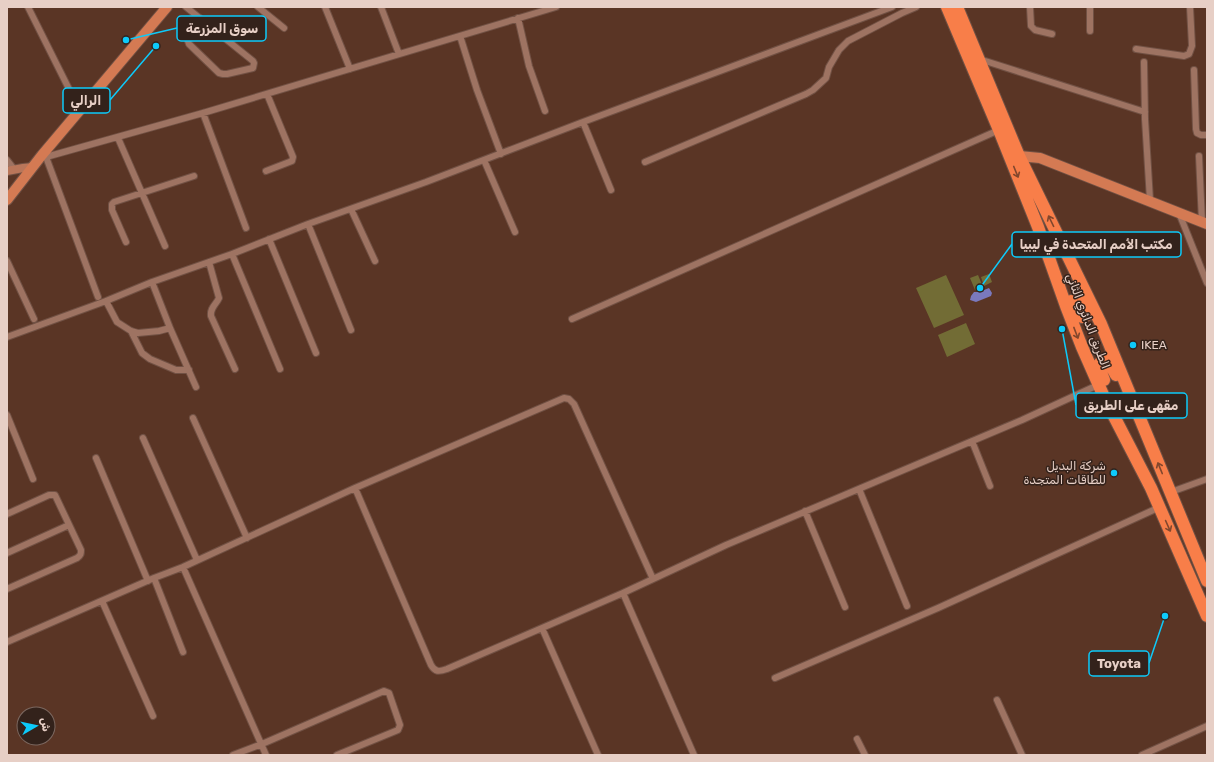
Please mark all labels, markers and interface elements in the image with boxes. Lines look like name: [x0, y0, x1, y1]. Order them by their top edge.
callout: سوق المزرعة: [177, 16, 266, 41]
text: سوق المزرعة: [186, 21, 258, 37]
callout: الرالي: [63, 88, 110, 113]
text: الرالي: [71, 93, 101, 111]
one-way arrow: [1013, 166, 1020, 178]
one-way arrow: [1047, 215, 1054, 227]
callout: مكتب الأمم المتحدة في ليبيا: [1012, 232, 1181, 257]
text: مكتب الأمم المتحدة في ليبيا: [1020, 237, 1172, 255]
street label: الطريق الدائري الثاني: [1061, 271, 1113, 371]
one-way arrow: [1073, 327, 1081, 339]
place label: IKEA: [1141, 338, 1167, 352]
marker: IKEA: [1128, 340, 1138, 350]
callout: مقهى على الطريق: [1076, 393, 1187, 418]
text: مقهى على الطريق: [1084, 398, 1178, 414]
place label: شركة البديل للطاقات المتجدة: [1023, 459, 1106, 487]
one-way arrow: [1156, 462, 1164, 474]
marker: شركة البديل للطاقات المتجدة: [1109, 468, 1119, 478]
one-way arrow: [1165, 520, 1172, 532]
callout: Toyota: [1089, 651, 1149, 676]
text: Toyota: [1097, 656, 1141, 671]
north arrow: [16, 706, 56, 746]
text: ش: [38, 717, 53, 732]

